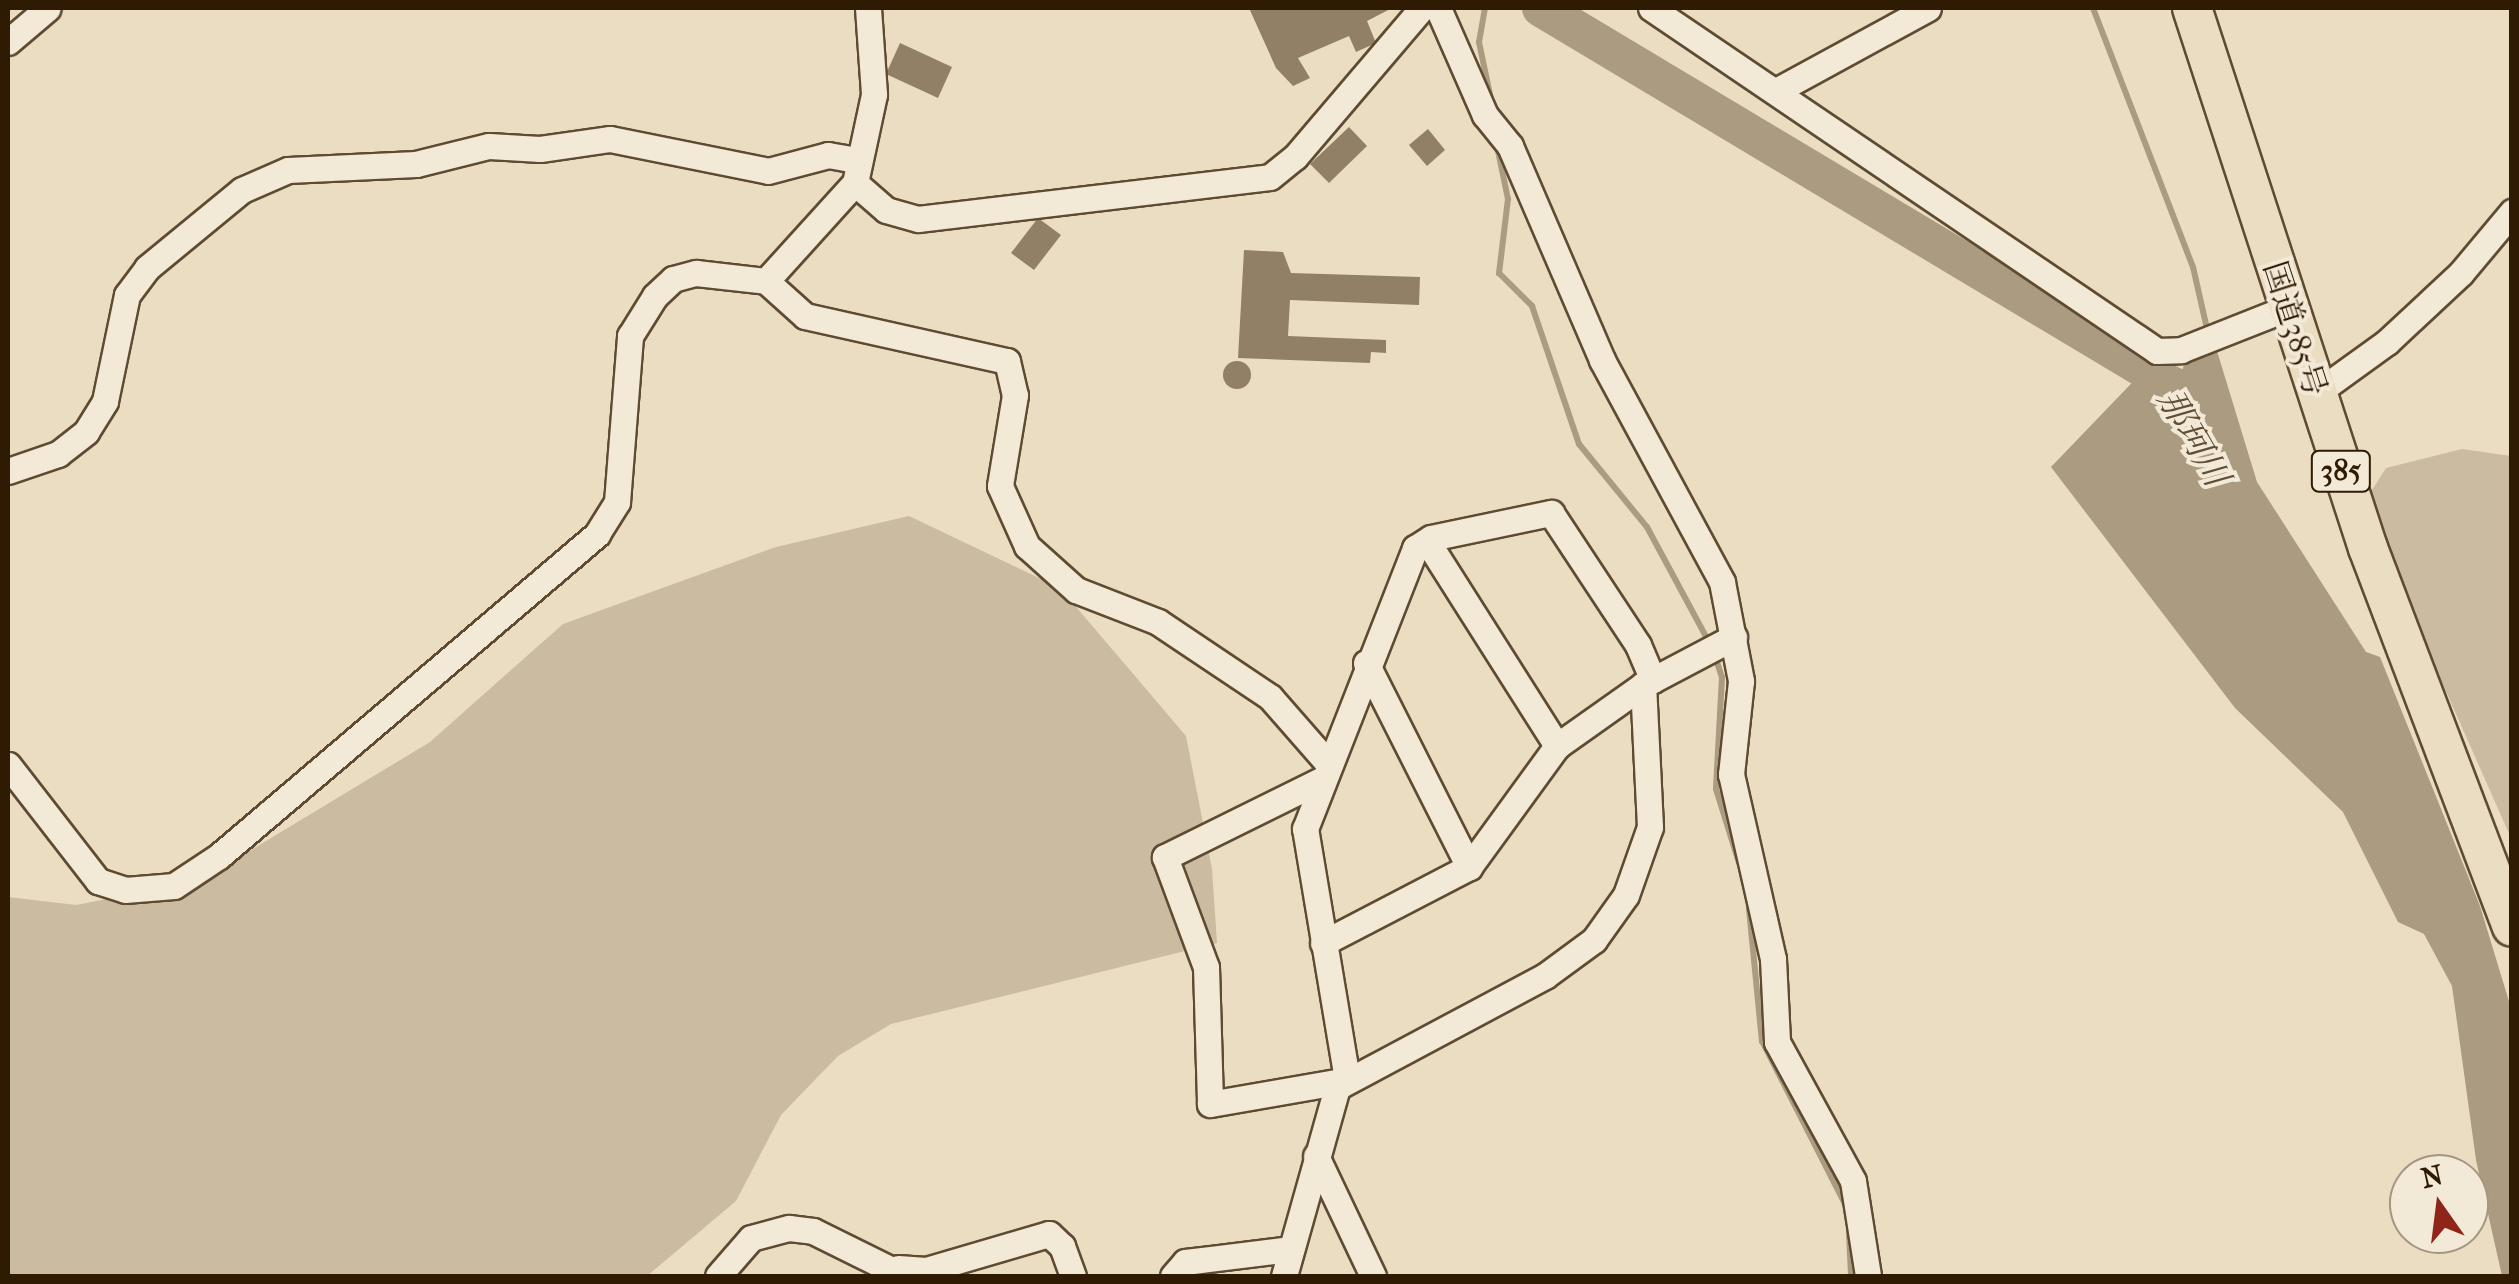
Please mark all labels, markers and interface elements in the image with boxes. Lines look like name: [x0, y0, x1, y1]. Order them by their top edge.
street label: 国道385号: [2254, 257, 2334, 401]
water label: 那珂川: [2149, 382, 2237, 494]
road number: 385: [2308, 446, 2374, 496]
north arrow: [2389, 1154, 2489, 1254]
text: N: [2418, 1158, 2446, 1195]

